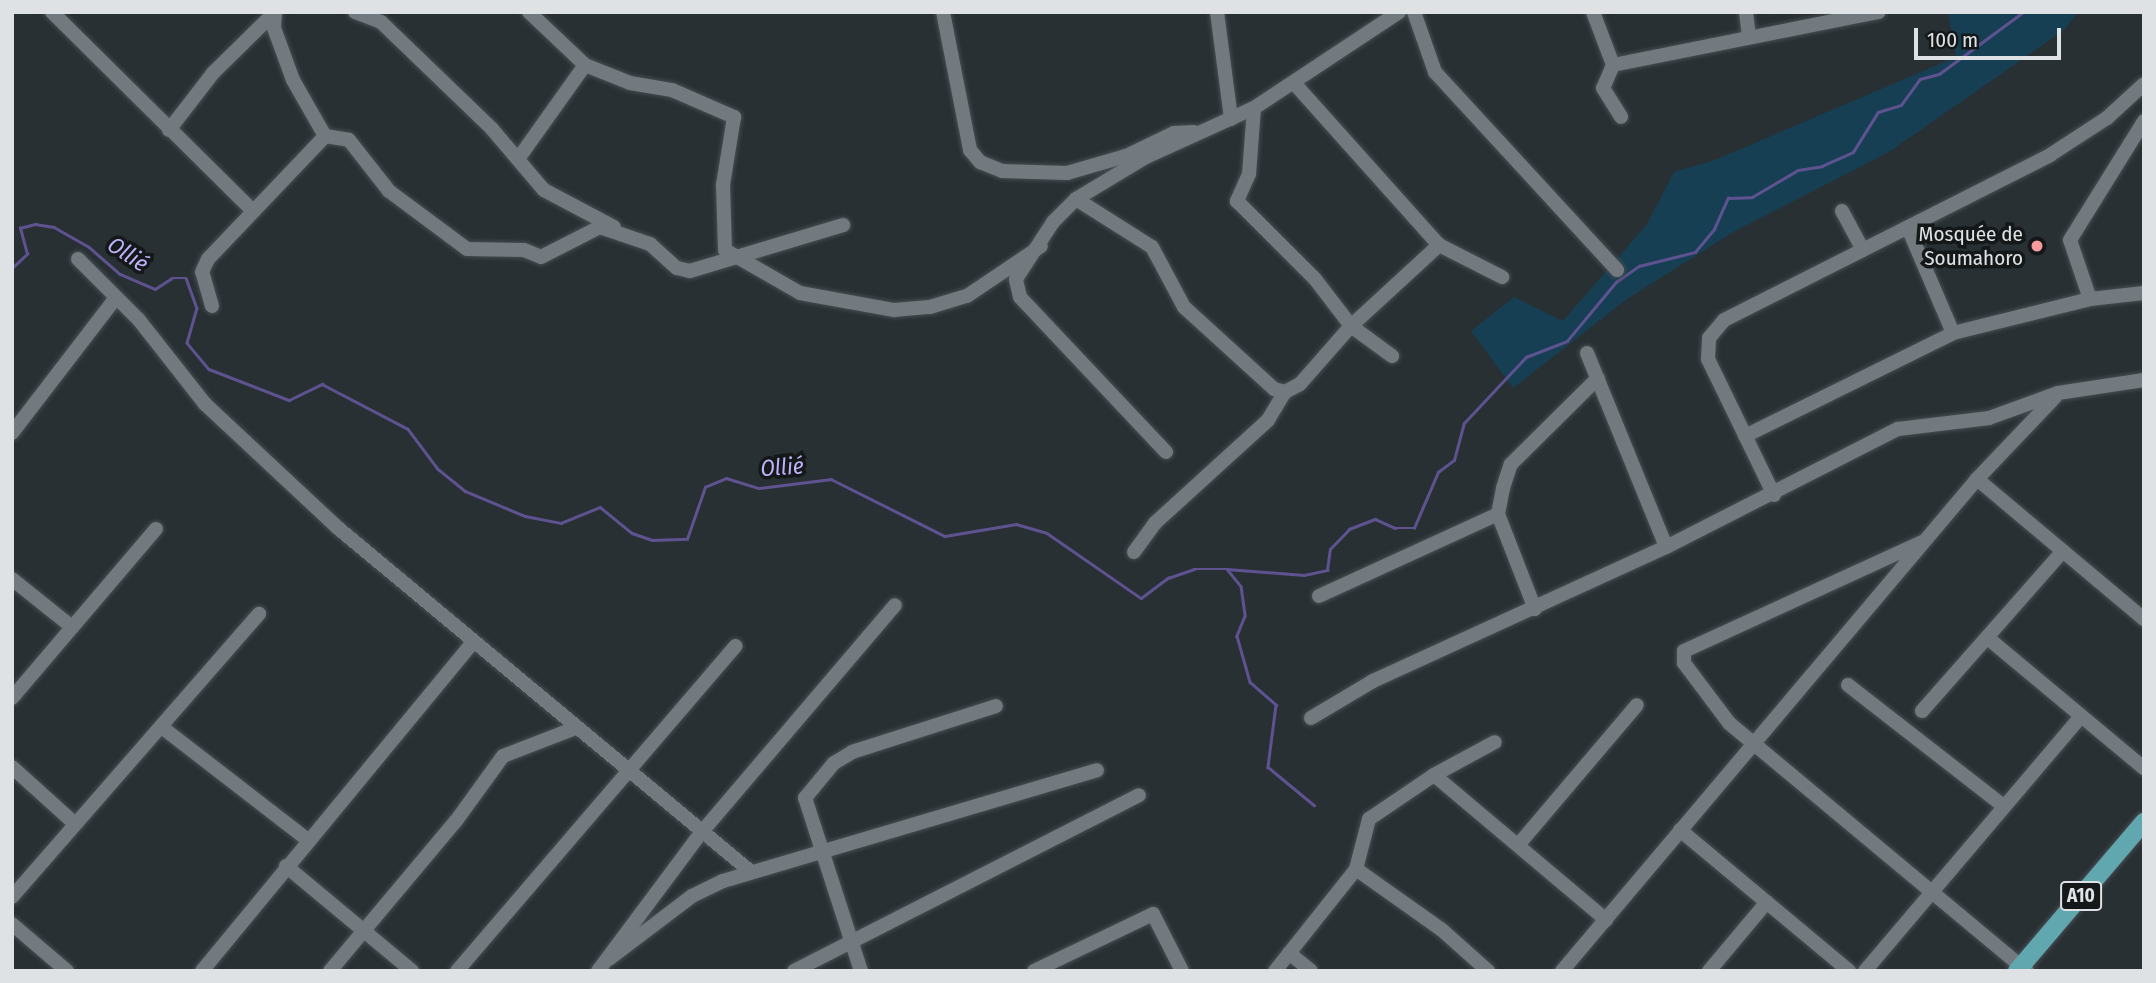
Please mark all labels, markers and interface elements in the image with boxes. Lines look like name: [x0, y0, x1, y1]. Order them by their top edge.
scale bar: [1918, 14, 2065, 58]
text: 100 m: [1927, 27, 1978, 53]
place label: Mosquée de Soumahoro: [1919, 221, 2023, 271]
water label: Ollié: [102, 231, 154, 277]
marker: Mosquée de Soumahoro: [2029, 238, 2045, 254]
water label: Ollié: [760, 452, 804, 482]
road number: A10: [2060, 880, 2102, 912]

